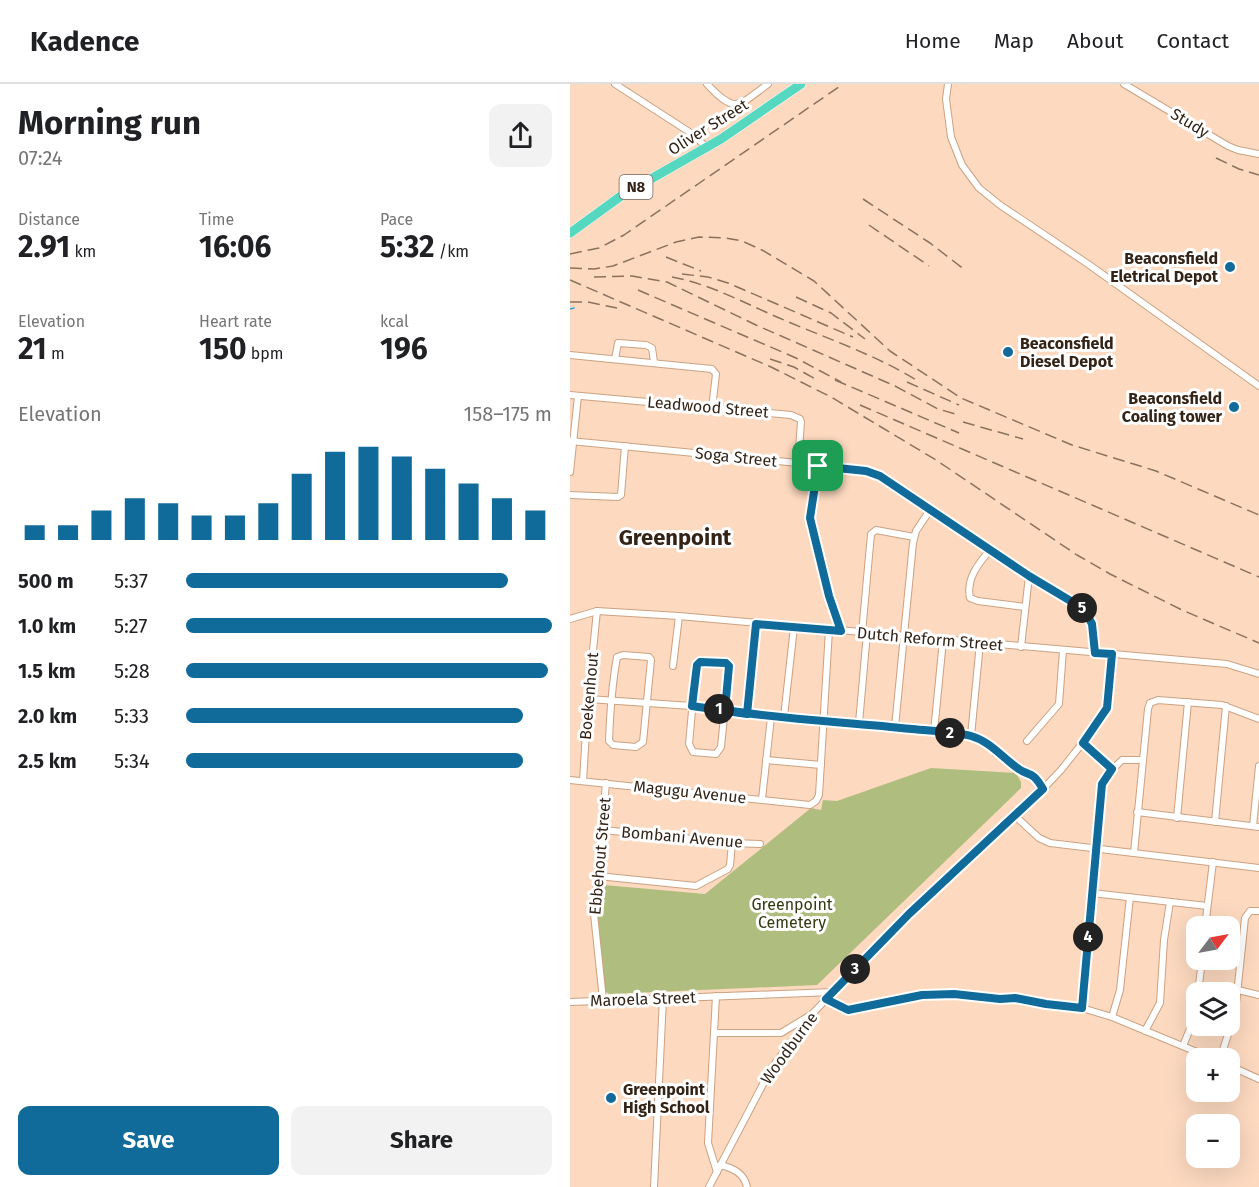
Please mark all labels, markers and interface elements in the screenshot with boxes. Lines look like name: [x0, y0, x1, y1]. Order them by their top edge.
text: Kadence: [30, 25, 140, 58]
text: Home: [905, 28, 961, 54]
text: Map: [994, 28, 1034, 54]
text: About: [1067, 28, 1124, 54]
text: Contact: [1157, 28, 1229, 54]
street label: Oliver Street: [665, 95, 752, 159]
text: Morning run: [18, 103, 201, 143]
button: share: [489, 104, 552, 167]
street label: Study: [1167, 104, 1213, 142]
text: 07:24: [18, 146, 62, 170]
road number: N8: [620, 175, 652, 199]
text: Distance: [18, 210, 80, 229]
text: Time: [199, 210, 234, 229]
text: Pace: [380, 210, 413, 229]
text: 2.91: [18, 229, 70, 265]
text: 16:06: [199, 229, 272, 265]
text: 5:32: [380, 229, 435, 265]
text: km: [70, 242, 96, 261]
text: /km: [435, 242, 469, 261]
place label: Beaconsfield Eletrical Depot: [1110, 249, 1219, 286]
marker: Beaconsfield Eletrical Depot: [1223, 260, 1237, 274]
text: Elevation: [18, 312, 85, 331]
text: Heart rate: [199, 312, 272, 331]
text: kcal: [380, 312, 409, 331]
text: 21: [18, 331, 47, 367]
text: 150: [199, 331, 247, 367]
text: 196: [380, 331, 428, 367]
place label: Beaconsfield Diesel Depot: [1020, 334, 1114, 371]
text: m: [47, 344, 65, 363]
text: bpm: [247, 344, 284, 363]
marker: Beaconsfield Diesel Depot: [1001, 345, 1015, 359]
place label: Beaconsfield Coaling tower: [1122, 389, 1223, 426]
street label: Leadwood Street: [647, 392, 770, 422]
marker: Beaconsfield Coaling tower: [1227, 400, 1241, 414]
text: Elevation: [18, 402, 102, 426]
text: 158–175 m: [464, 402, 552, 426]
pin: [792, 440, 843, 491]
street label: Soga Street: [694, 443, 778, 471]
icon: arrive: [801, 449, 834, 482]
district label: Greenpoint: [619, 524, 732, 551]
text: 500 m: [18, 569, 74, 593]
text: 5:37: [114, 569, 148, 593]
pin: 5: [1067, 593, 1097, 623]
text: 5: [1078, 598, 1086, 617]
text: 1.0 km: [18, 614, 76, 638]
text: 5:27: [114, 614, 147, 638]
street label: Dutch Reform Street: [856, 623, 1004, 655]
street label: Boekenhout: [576, 651, 602, 741]
text: 1.5 km: [18, 659, 76, 683]
text: 5:28: [114, 659, 150, 683]
pin: 1: [704, 694, 734, 724]
text: 1: [715, 699, 723, 718]
text: 2.0 km: [18, 704, 77, 728]
text: 5:33: [114, 704, 149, 728]
pin: 2: [935, 718, 965, 748]
text: 2: [946, 723, 954, 742]
text: 2.5 km: [18, 749, 77, 773]
text: 5:34: [114, 749, 150, 773]
street label: Magugu Avenue: [633, 777, 747, 807]
street label: Ebbehout Street: [585, 796, 615, 915]
street label: Bombani Avenue: [620, 822, 744, 852]
park label: Greenpoint Cemetery: [751, 895, 833, 932]
north arrow: [1186, 916, 1240, 970]
map controls: [1186, 916, 1240, 1168]
pin: 4: [1073, 922, 1103, 952]
text: 4: [1083, 927, 1093, 946]
pin: 3: [840, 954, 870, 984]
text: 3: [851, 959, 859, 978]
button: layers: [1186, 982, 1240, 1036]
street label: Maroela Street: [590, 988, 696, 1010]
street label: Woodburne: [757, 1008, 821, 1088]
button: +: [1186, 1048, 1240, 1102]
place label: Greenpoint High School: [623, 1080, 710, 1117]
marker: Greenpoint High School: [604, 1091, 618, 1105]
button: Save: [18, 1106, 279, 1175]
button: Share: [291, 1106, 552, 1175]
button: −: [1186, 1114, 1240, 1168]

